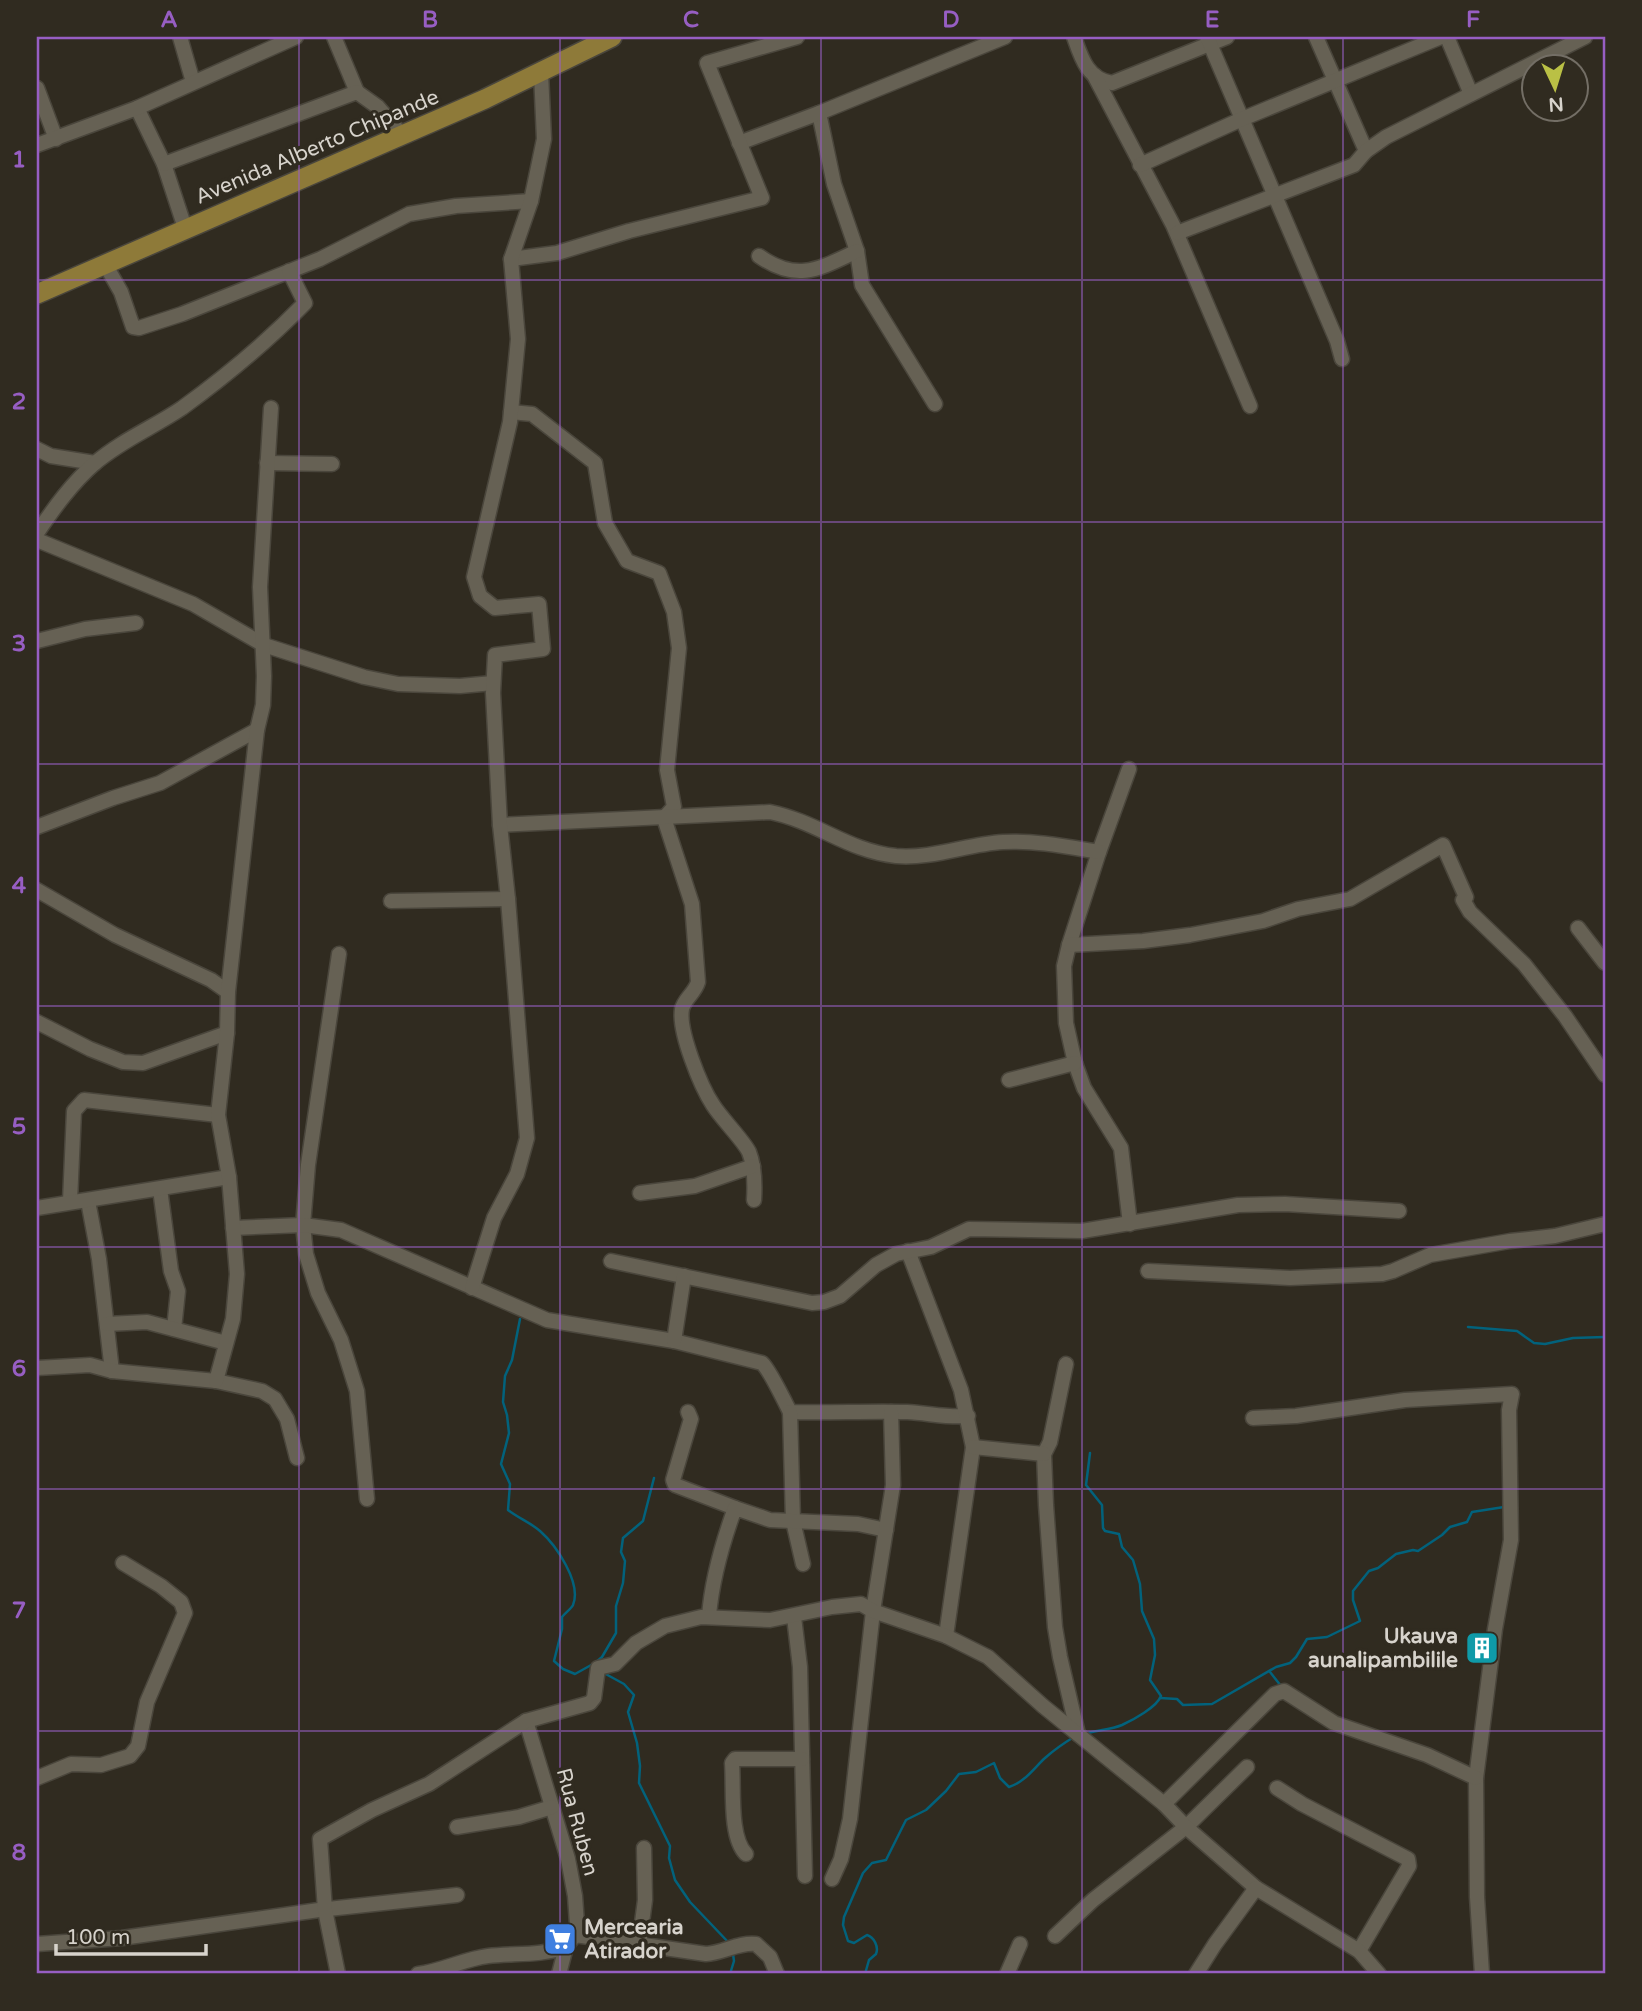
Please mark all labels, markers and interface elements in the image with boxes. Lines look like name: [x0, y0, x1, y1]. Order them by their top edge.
text: A: [160, 6, 178, 34]
text: B: [422, 6, 438, 34]
text: C: [683, 6, 699, 34]
text: D: [942, 6, 960, 34]
text: E: [1205, 6, 1219, 34]
text: F: [1466, 6, 1480, 34]
north arrow: [1520, 52, 1590, 122]
street label: Avenida Alberto Chipande: [192, 84, 443, 210]
text: N: [1548, 92, 1564, 115]
text: 1: [12, 146, 26, 174]
text: 2: [12, 388, 26, 416]
text: 3: [12, 630, 26, 658]
text: 4: [12, 872, 27, 900]
text: 5: [12, 1113, 26, 1141]
text: 6: [12, 1355, 26, 1383]
text: 7: [12, 1597, 26, 1625]
place label: Ukauva aunalipambilile: [1308, 1624, 1458, 1673]
building icon: Ukauva aunalipambilile: [1463, 1629, 1501, 1667]
street label: Rua Ruben: [551, 1765, 603, 1879]
text: 8: [12, 1839, 26, 1867]
scale bar: [56, 1913, 206, 1957]
place label: Mercearia Atirador: [584, 1915, 683, 1964]
supermarket icon: Mercearia Atirador: [541, 1920, 579, 1958]
text: 100 m: [66, 1925, 130, 1950]

